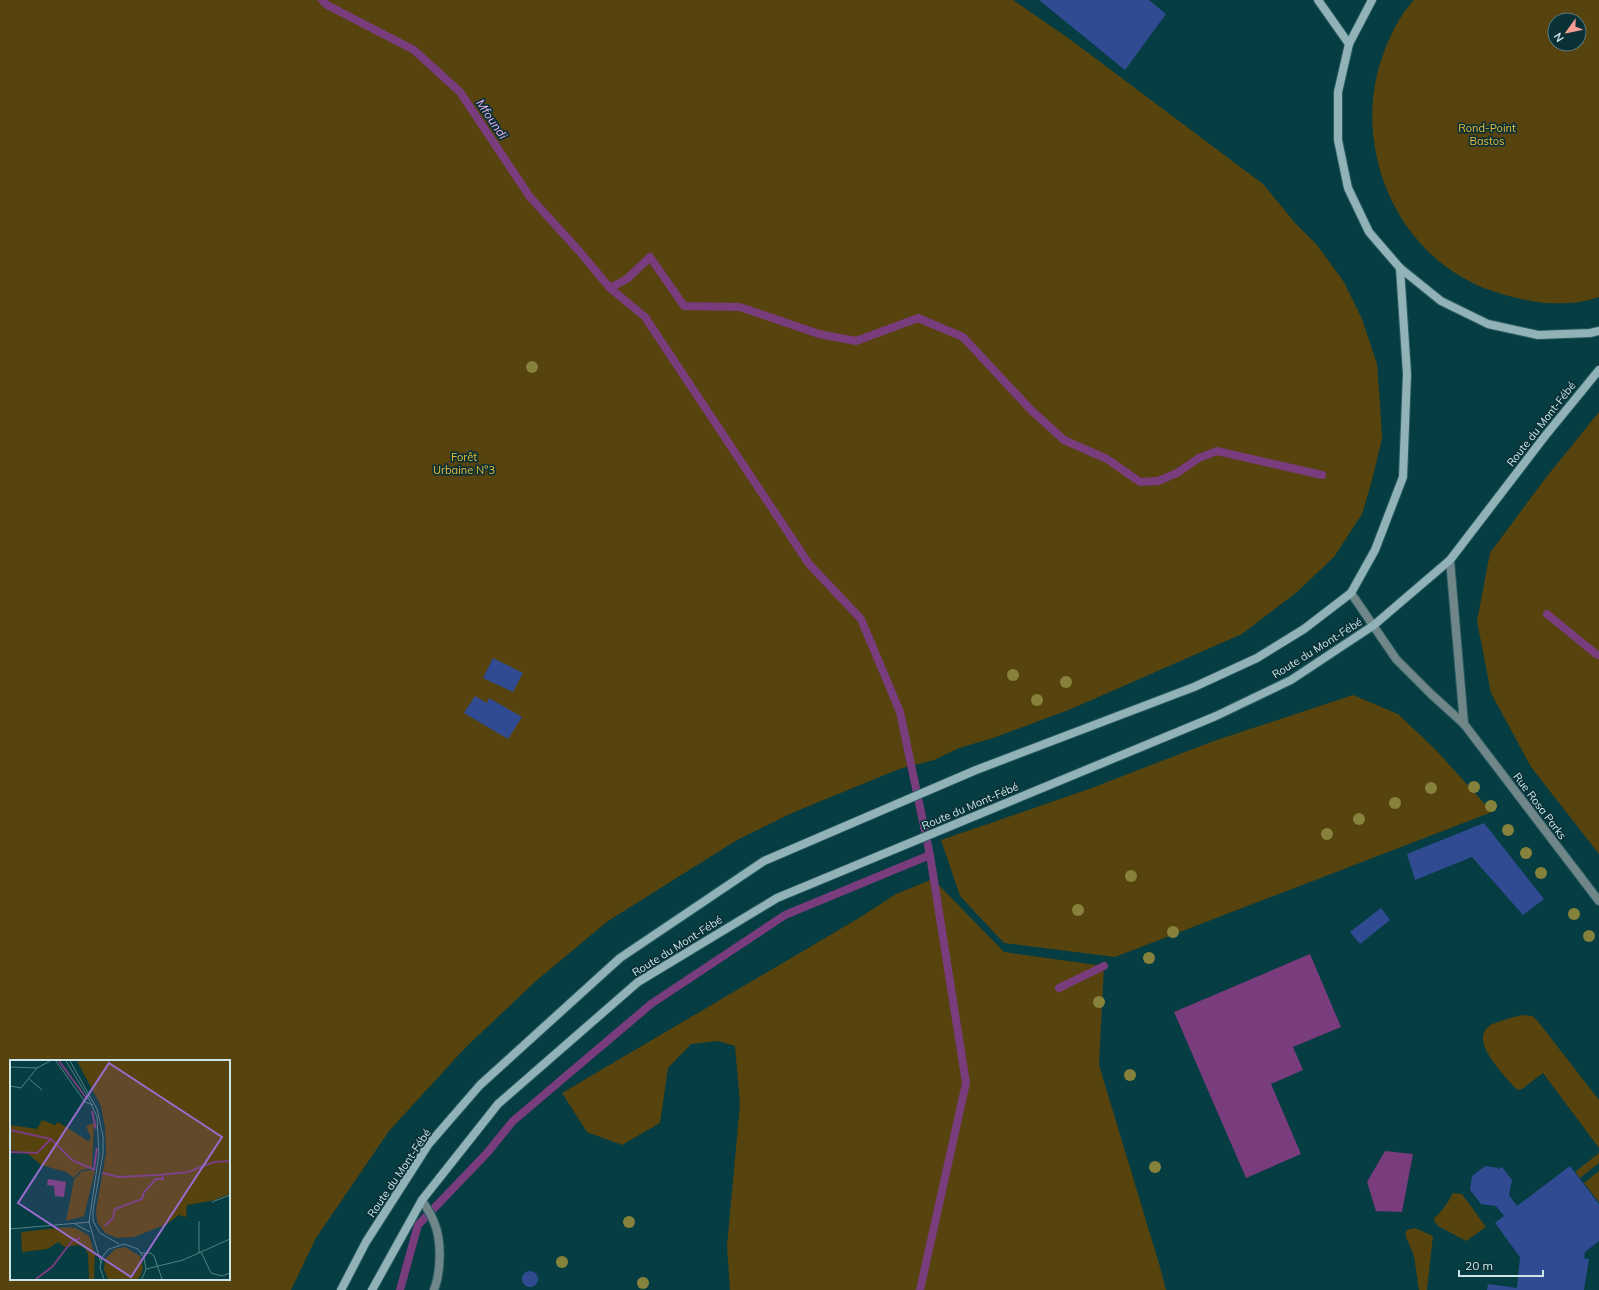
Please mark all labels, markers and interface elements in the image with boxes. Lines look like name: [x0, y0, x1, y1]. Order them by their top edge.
north arrow: [1547, 12, 1587, 52]
text: N: [1550, 30, 1567, 45]
water label: Mfoundi: [473, 96, 511, 142]
park label: Rond-Point Bastos: [1458, 121, 1516, 148]
street label: Route du Mont-Fébé: [1504, 379, 1578, 469]
park label: Forêt Urbaine N°3: [433, 450, 495, 477]
street label: Route du Mont-Fébé: [1269, 615, 1365, 681]
street label: Rue Rosa Parks: [1510, 770, 1570, 842]
street label: Route du Mont-Fébé: [920, 779, 1020, 833]
street label: Route du Mont-Fébé: [629, 913, 725, 979]
inset map: [10, 1060, 230, 1280]
street label: Route du Mont-Fébé: [364, 1126, 434, 1220]
scale bar: [1459, 1252, 1543, 1278]
text: 20 m: [1465, 1258, 1493, 1273]

